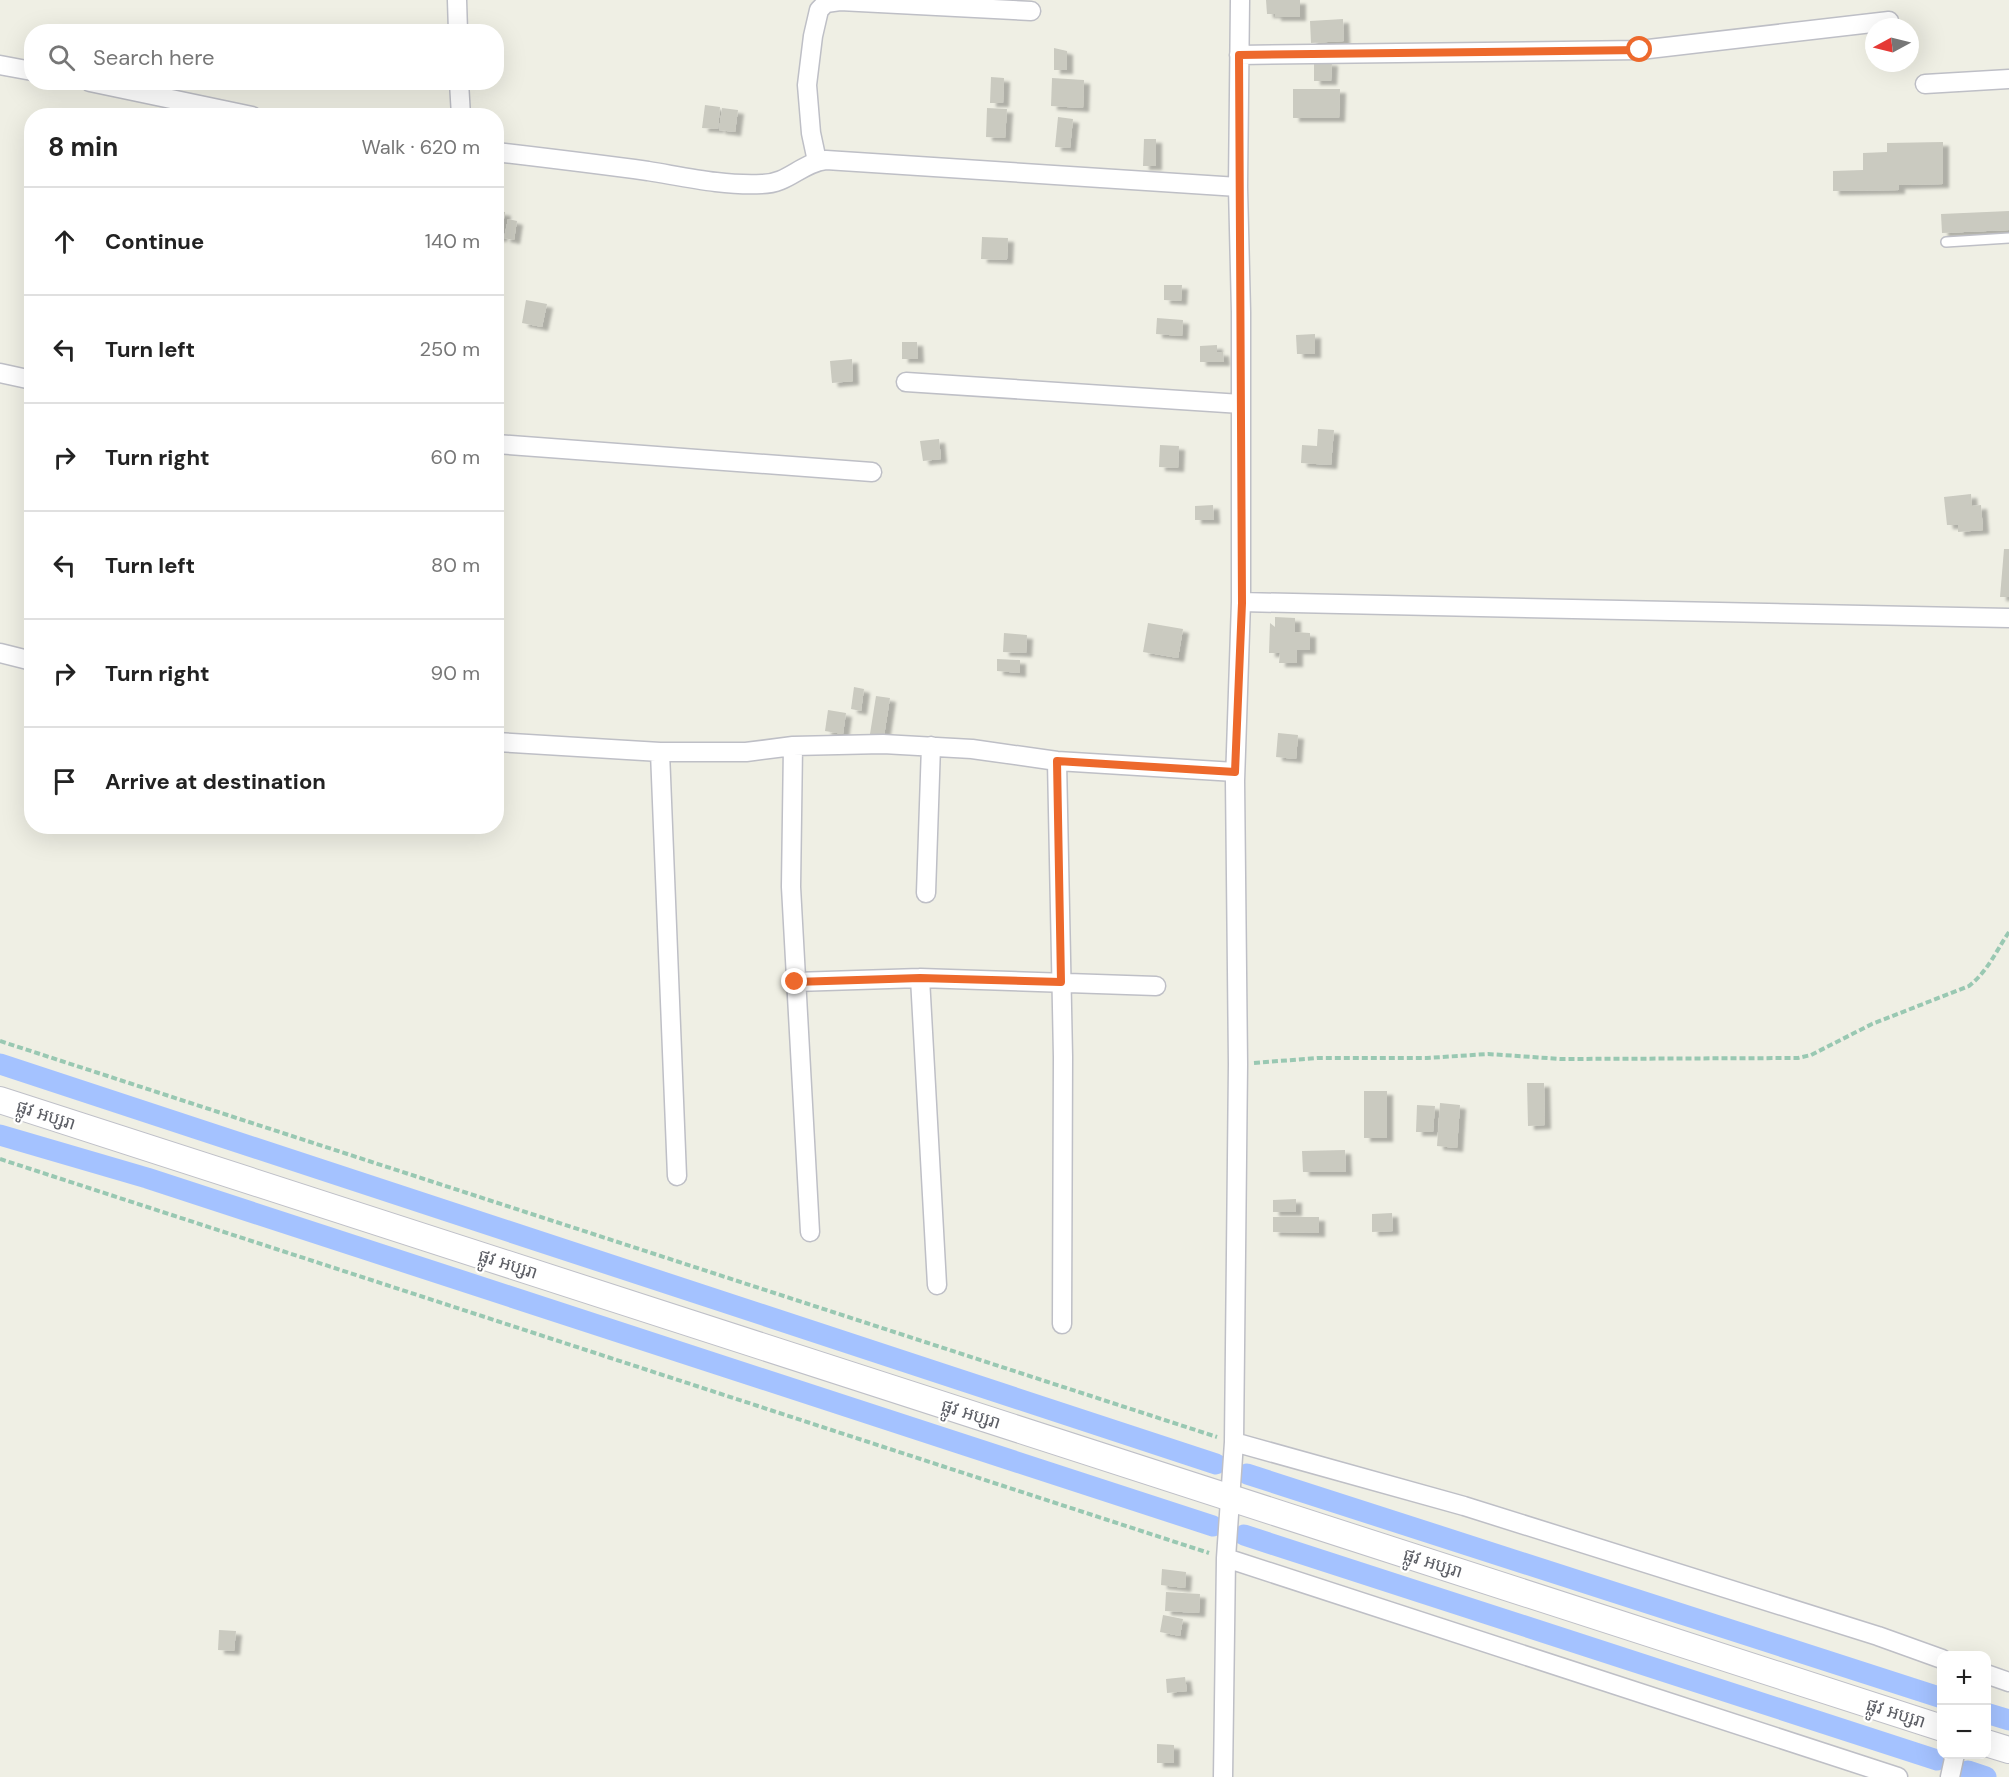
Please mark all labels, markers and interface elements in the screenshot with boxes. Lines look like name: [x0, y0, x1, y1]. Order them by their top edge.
north arrow: [1865, 18, 1919, 72]
search box: [24, 24, 504, 90]
route start: [1626, 36, 1652, 62]
icon: search: [45, 41, 78, 74]
text: Search here: [93, 43, 214, 72]
text: 8 min: [48, 130, 118, 164]
text: Walk · 620 m: [361, 134, 480, 160]
icon: ahead: [48, 225, 81, 258]
text: Continue: [105, 227, 204, 256]
text: 140 m: [425, 228, 480, 254]
icon: left: [48, 333, 81, 366]
text: Turn left: [105, 335, 195, 364]
text: 250 m: [419, 336, 480, 362]
icon: right: [48, 441, 81, 474]
text: Turn right: [105, 443, 210, 472]
text: 60 m: [431, 444, 480, 470]
icon: left: [48, 549, 81, 582]
text: Turn left: [105, 551, 195, 580]
text: 80 m: [431, 552, 480, 578]
icon: right: [48, 657, 81, 690]
text: Turn right: [105, 659, 210, 688]
text: 90 m: [431, 660, 480, 686]
icon: arrive: [48, 765, 81, 798]
text: Arrive at destination: [105, 767, 326, 796]
route end: [781, 968, 807, 994]
street label: ផ្លូវ អប្សរា: [12, 1094, 79, 1140]
street label: ផ្លូវ អប្សរា: [474, 1243, 541, 1289]
street label: ផ្លូវ អប្សរា: [937, 1393, 1004, 1439]
street label: ផ្លូវ អប្សរា: [1399, 1542, 1466, 1588]
map controls: [1937, 1651, 1991, 1759]
button: +: [1937, 1651, 1991, 1705]
street label: ផ្លូវ អប្សរា: [1862, 1692, 1929, 1738]
button: −: [1937, 1705, 1991, 1759]

